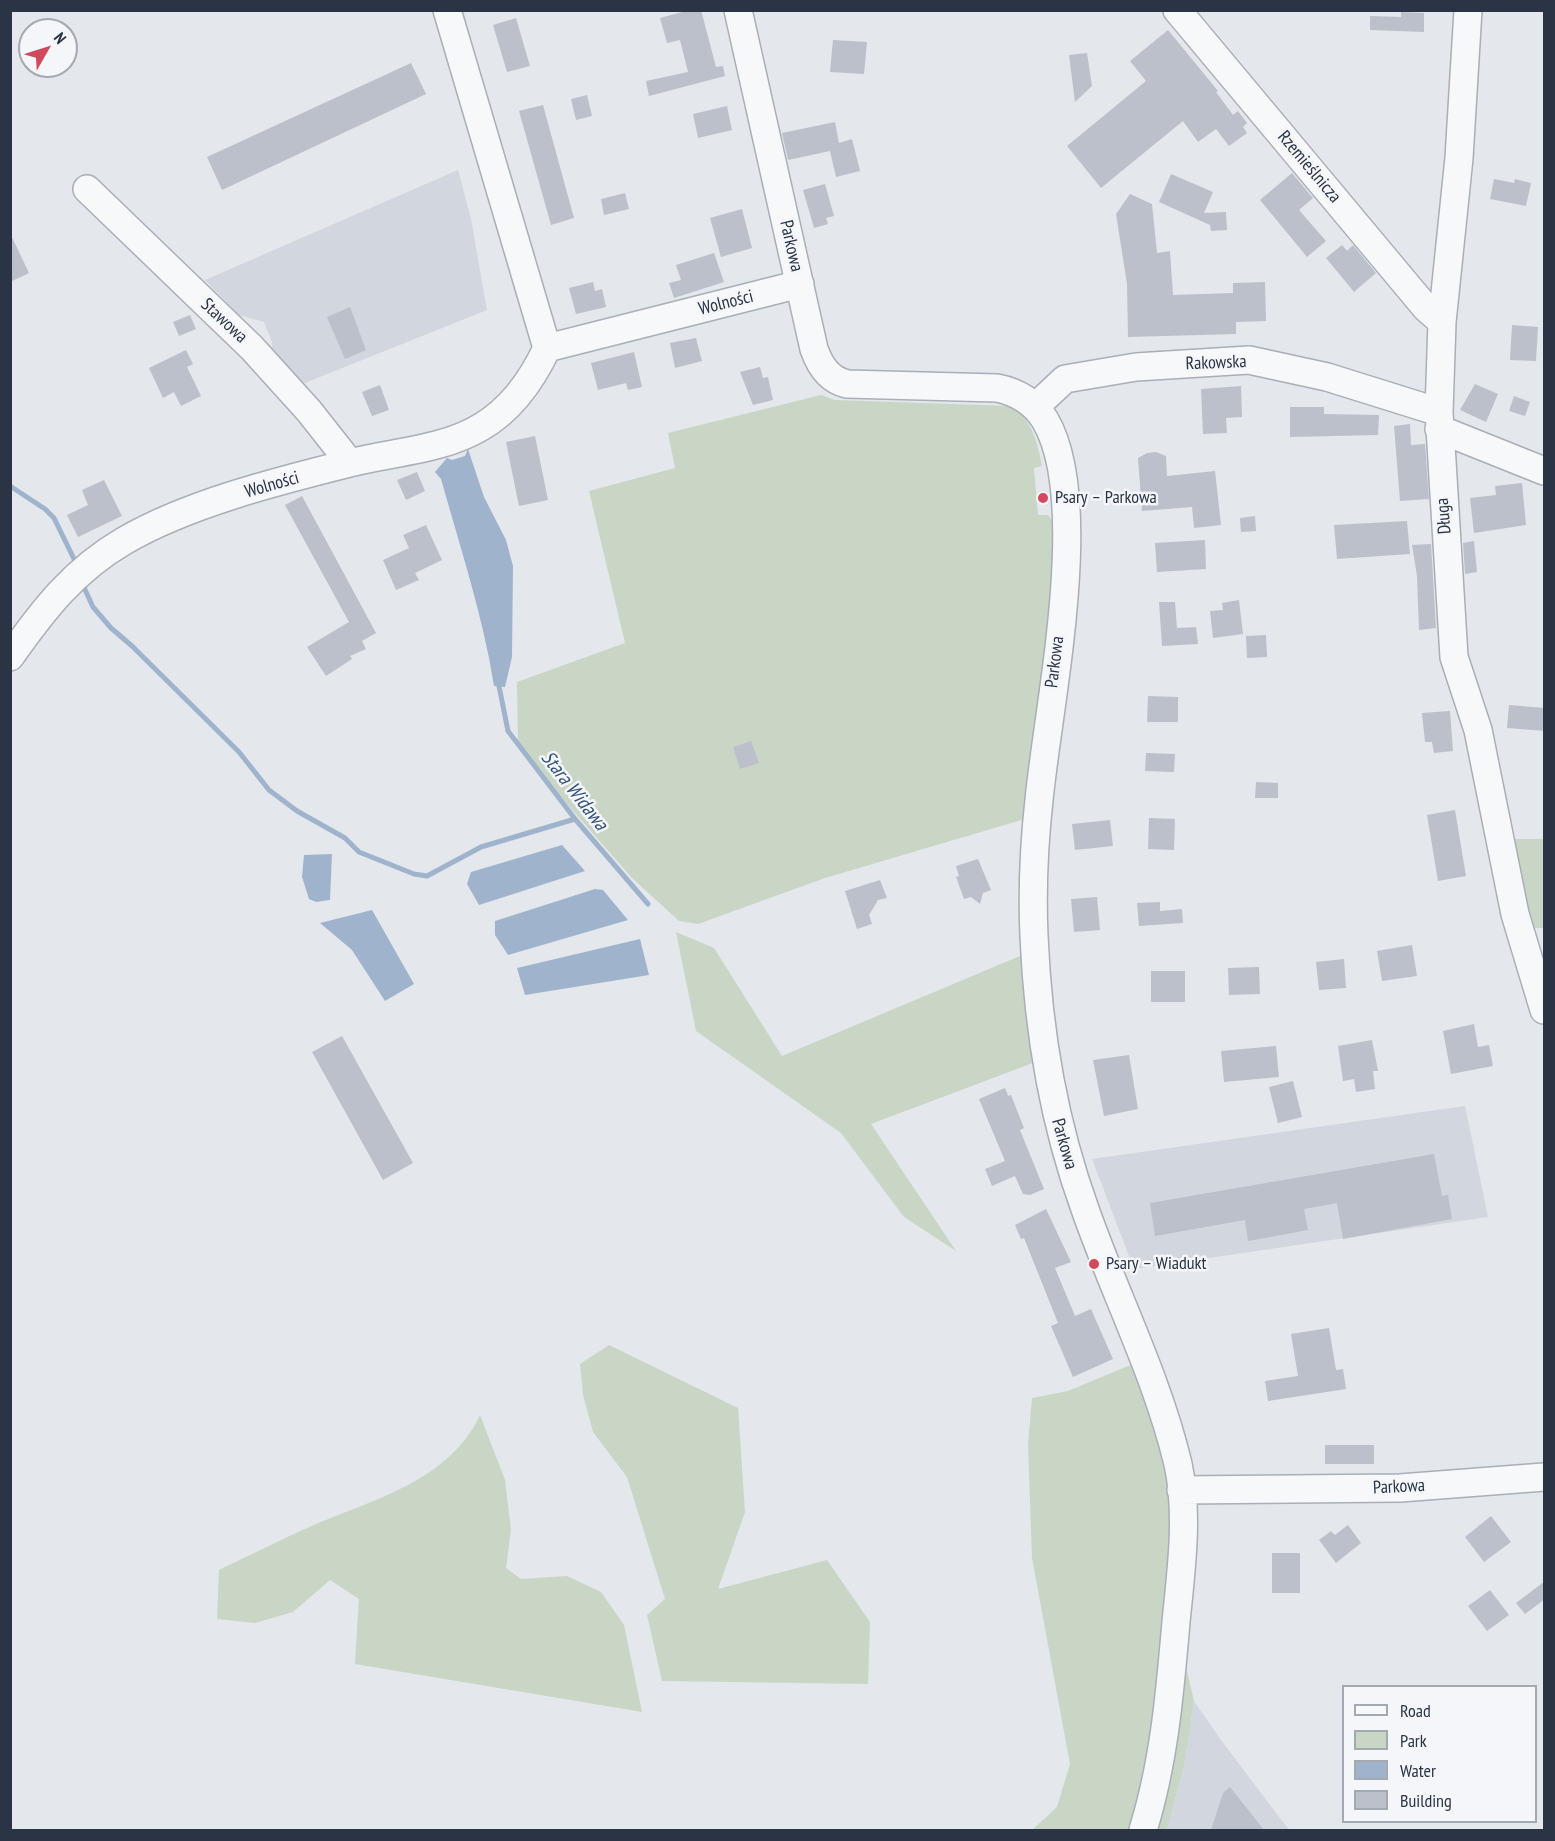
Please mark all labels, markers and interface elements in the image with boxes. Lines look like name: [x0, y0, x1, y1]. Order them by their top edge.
north arrow: [18, 18, 78, 78]
text: N: [50, 28, 71, 48]
street label: Rzemieślnicza: [1273, 127, 1345, 207]
street label: Parkowa: [775, 218, 807, 274]
street label: Wolności: [696, 286, 756, 320]
street label: Stawowa: [196, 294, 252, 348]
street label: Rakowska: [1185, 351, 1247, 375]
street label: Wolności: [242, 467, 302, 503]
place label: Psary – Parkowa: [1055, 487, 1157, 509]
marker: Psary – Parkowa: [1036, 491, 1050, 505]
street label: Długa: [1432, 497, 1456, 535]
street label: Parkowa: [1041, 635, 1069, 689]
water label: Stara Widawa: [536, 747, 612, 835]
street label: Parkowa: [1046, 1116, 1082, 1172]
place label: Psary – Wiadukt: [1106, 1253, 1207, 1275]
marker: Psary – Wiadukt: [1087, 1257, 1101, 1271]
street label: Parkowa: [1372, 1475, 1426, 1499]
legend: [1342, 1685, 1537, 1823]
text: Road: [1400, 1699, 1431, 1722]
text: Park: [1400, 1729, 1427, 1752]
text: Water: [1400, 1759, 1436, 1782]
text: Building: [1400, 1789, 1452, 1812]

